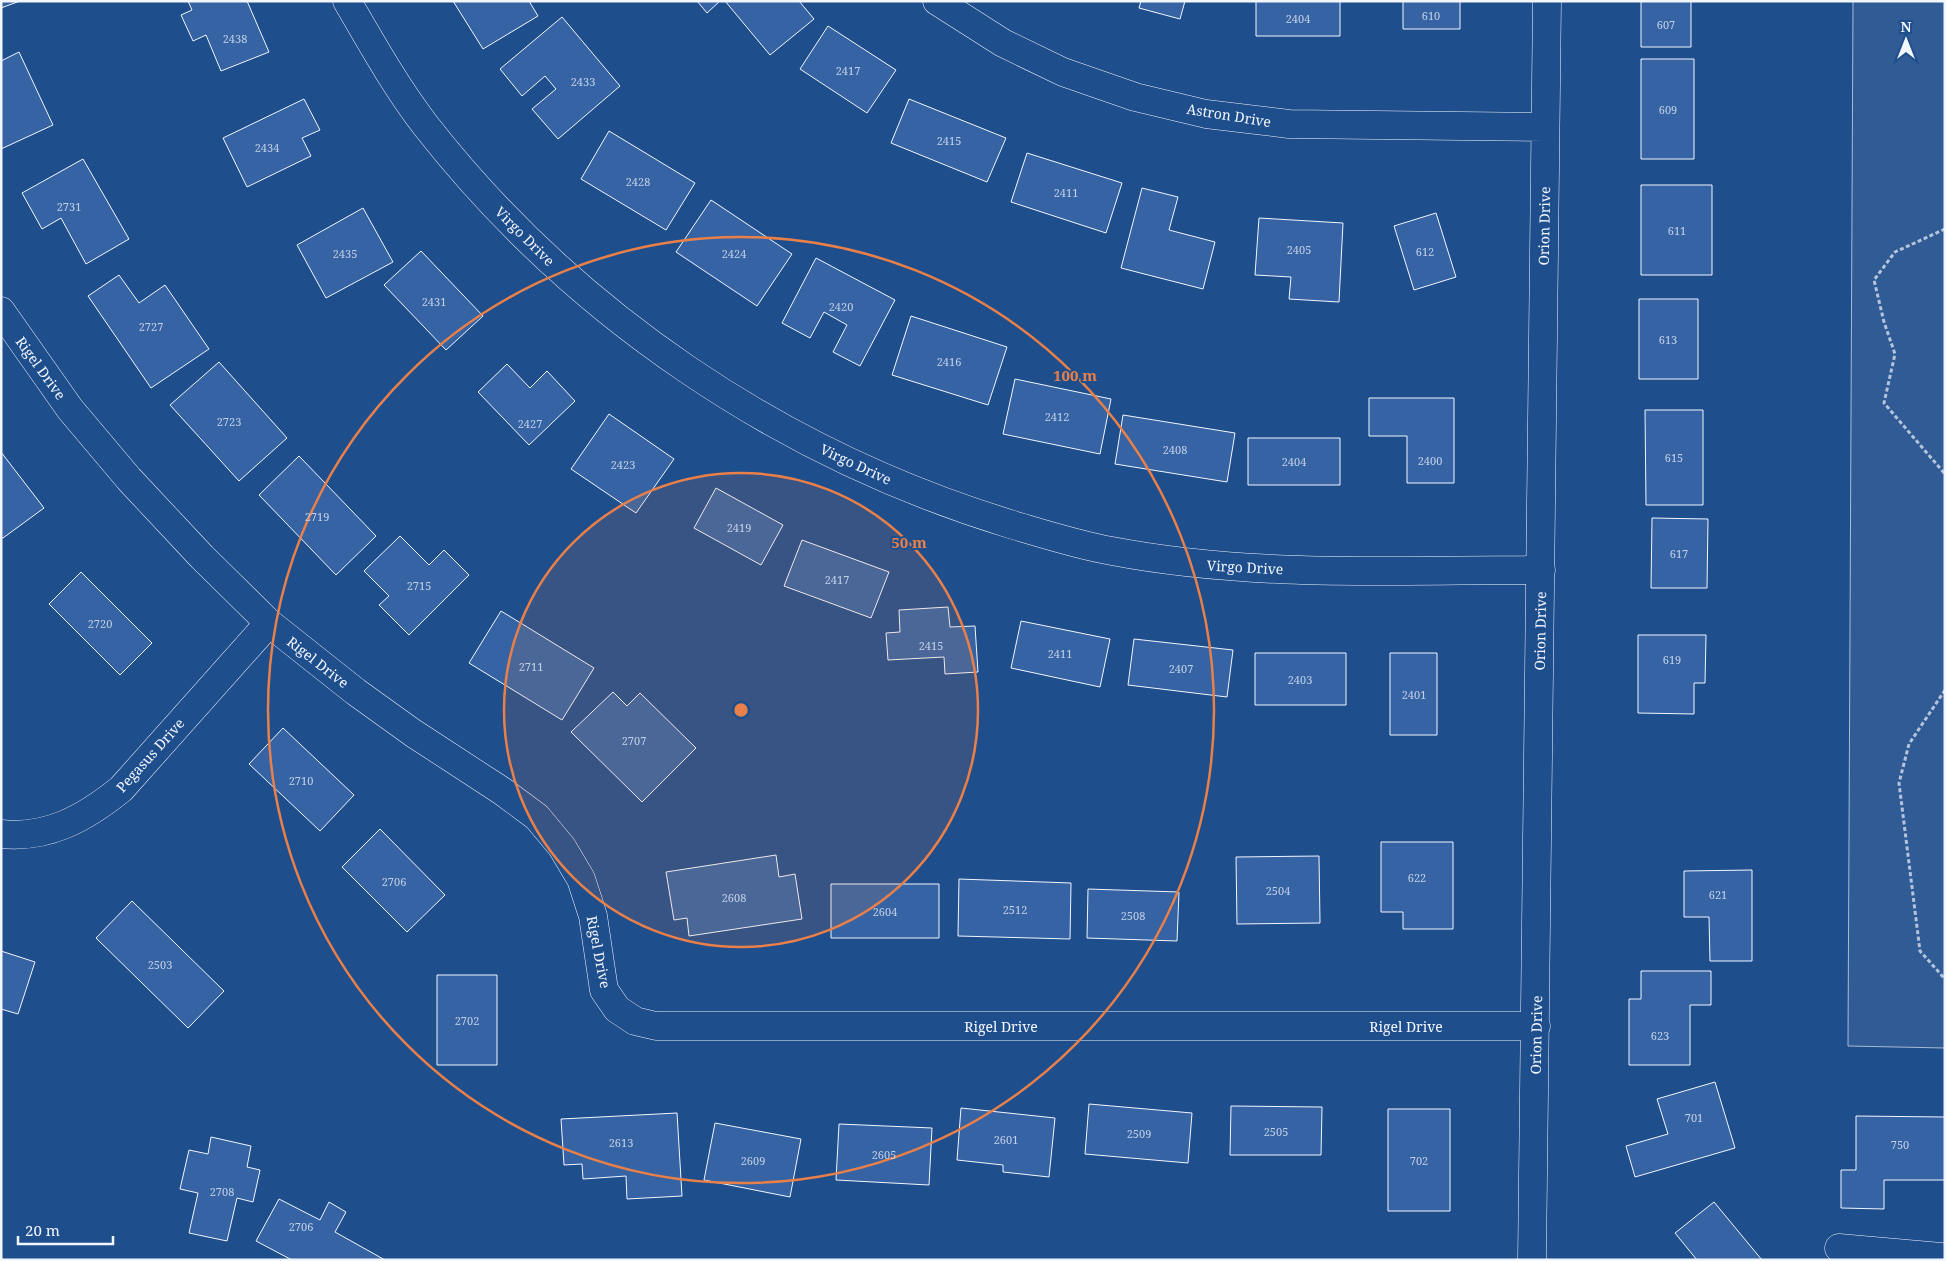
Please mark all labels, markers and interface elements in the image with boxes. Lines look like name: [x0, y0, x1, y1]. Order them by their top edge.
house number: 610: [1422, 8, 1440, 23]
house number: 2404: [1286, 11, 1310, 26]
north arrow: [1881, 15, 1931, 65]
house number: 607: [1657, 17, 1675, 32]
text: N: [1900, 17, 1912, 36]
house number: 2438: [223, 31, 247, 46]
house number: 2417: [836, 63, 860, 78]
house number: 2433: [571, 74, 595, 89]
street label: Astron Drive: [1185, 99, 1273, 131]
house number: 609: [1659, 102, 1677, 117]
house number: 2415: [937, 133, 961, 148]
house number: 2434: [255, 140, 279, 155]
house number: 2428: [626, 174, 650, 189]
house number: 2411: [1054, 185, 1078, 200]
street label: Orion Drive: [1534, 186, 1554, 266]
house number: 2731: [57, 199, 81, 214]
street label: Virgo Drive: [491, 202, 559, 270]
house number: 611: [1668, 223, 1686, 238]
house number: 2405: [1287, 242, 1311, 257]
house number: 612: [1416, 244, 1434, 259]
house number: 2435: [333, 246, 357, 261]
house number: 2424: [722, 246, 746, 261]
house number: 2431: [422, 294, 446, 309]
house number: 2420: [829, 299, 853, 314]
house number: 2727: [139, 319, 163, 334]
house number: 613: [1659, 332, 1677, 347]
street label: Rigel Drive: [12, 333, 70, 403]
house number: 2416: [937, 354, 961, 369]
text: 100 m: [1053, 365, 1097, 385]
house number: 2412: [1045, 409, 1069, 424]
house number: 2723: [217, 414, 241, 429]
house number: 2427: [518, 416, 542, 431]
street label: Virgo Drive: [817, 439, 895, 489]
house number: 2408: [1163, 442, 1187, 457]
house number: 615: [1665, 450, 1683, 465]
house number: 2400: [1418, 453, 1442, 468]
house number: 2404: [1282, 454, 1306, 469]
house number: 2423: [611, 457, 635, 472]
house number: 2719: [305, 509, 329, 524]
house number: 2419: [727, 520, 751, 535]
text: 50 m: [891, 532, 927, 552]
house number: 617: [1670, 546, 1688, 561]
street label: Virgo Drive: [1206, 556, 1284, 578]
house number: 2417: [825, 572, 849, 587]
house number: 2715: [407, 578, 431, 593]
street label: Orion Drive: [1530, 591, 1550, 671]
house number: 2720: [88, 616, 112, 631]
street label: Rigel Drive: [283, 632, 353, 692]
house number: 2415: [919, 638, 943, 653]
house number: 2411: [1048, 646, 1072, 661]
house number: 619: [1663, 652, 1681, 667]
house number: 2711: [519, 659, 543, 674]
house number: 2407: [1169, 661, 1193, 676]
house number: 2403: [1288, 672, 1312, 687]
house number: 2401: [1402, 687, 1426, 702]
centre of rings: [732, 701, 750, 719]
street label: Pegasus Drive: [112, 714, 188, 796]
house number: 2707: [622, 733, 646, 748]
house number: 2710: [289, 773, 313, 788]
house number: 622: [1408, 870, 1426, 885]
house number: 2706: [382, 874, 406, 889]
house number: 2504: [1266, 883, 1290, 898]
house number: 621: [1709, 887, 1727, 902]
house number: 2608: [722, 890, 746, 905]
house number: 2512: [1003, 902, 1027, 917]
house number: 2604: [873, 904, 897, 919]
house number: 2508: [1121, 908, 1145, 923]
street label: Rigel Drive: [583, 914, 615, 990]
house number: 2503: [148, 957, 172, 972]
street label: Orion Drive: [1526, 995, 1546, 1075]
house number: 2702: [455, 1013, 479, 1028]
street label: Rigel Drive: [964, 1017, 1038, 1036]
street label: Rigel Drive: [1369, 1017, 1443, 1036]
house number: 623: [1651, 1028, 1669, 1043]
house number: 701: [1685, 1110, 1703, 1125]
house number: 2505: [1264, 1124, 1288, 1139]
house number: 2509: [1127, 1126, 1151, 1141]
house number: 2601: [994, 1132, 1018, 1147]
house number: 2613: [609, 1135, 633, 1150]
house number: 750: [1891, 1137, 1909, 1152]
house number: 2605: [872, 1147, 896, 1162]
house number: 2609: [741, 1153, 765, 1168]
house number: 702: [1410, 1153, 1428, 1168]
house number: 2708: [210, 1184, 234, 1199]
scale bar: [18, 1214, 112, 1246]
house number: 2706: [289, 1219, 313, 1234]
text: 20 m: [25, 1220, 60, 1240]

